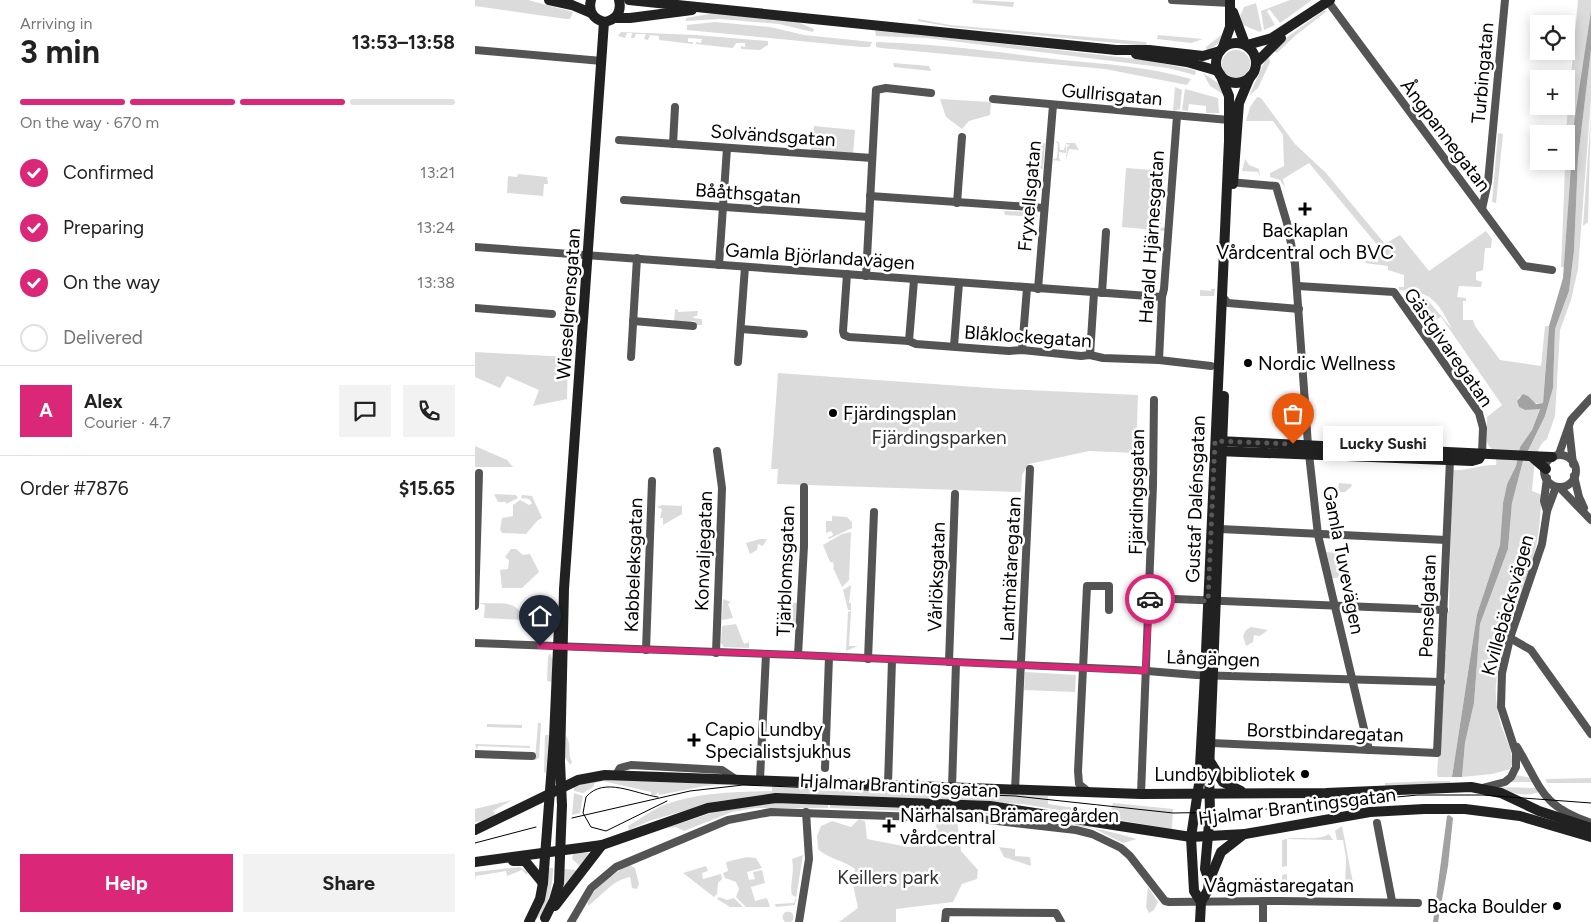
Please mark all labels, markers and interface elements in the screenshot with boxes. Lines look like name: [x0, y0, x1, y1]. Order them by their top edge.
text: Arriving in: [20, 14, 92, 33]
map controls: [1530, 15, 1575, 170]
button: locate: [1530, 15, 1575, 60]
street label: Turbingatan: [1467, 22, 1498, 124]
text: 13:53–13:58: [352, 31, 455, 54]
text: 3 min: [20, 33, 100, 71]
button: +: [1530, 70, 1575, 115]
street label: Ångpannegatan: [1396, 74, 1496, 196]
street label: Gullrisgatan: [1060, 79, 1163, 110]
text: On the way · 670 m: [20, 113, 159, 132]
street label: Solvändsgatan: [710, 120, 836, 151]
button: −: [1530, 125, 1575, 170]
street label: Fryxellsgatan: [1013, 140, 1046, 253]
street label: Harald Hjärnesgatan: [1134, 150, 1169, 324]
icon: check: [20, 159, 48, 187]
text: Confirmed: [63, 161, 154, 184]
text: 13:21: [420, 163, 455, 182]
street label: Bååthsgatan: [694, 178, 802, 209]
marker: Backaplan Vårdcentral och BVC: [1298, 202, 1312, 216]
icon: check: [20, 214, 48, 242]
text: Preparing: [63, 216, 144, 239]
text: 13:24: [417, 218, 455, 237]
place label: Backaplan Vårdcentral och BVC: [1216, 219, 1394, 264]
street label: Wieselgrensgatan: [552, 227, 585, 381]
street label: Gamla Björlandavägen: [724, 238, 915, 275]
icon: check: [20, 269, 48, 297]
text: On the way: [63, 271, 160, 294]
text: 13:38: [417, 273, 455, 292]
street label: Gästgivaregatan: [1399, 283, 1498, 411]
street label: Blåklockegatan: [963, 321, 1093, 352]
text: Delivered: [63, 326, 143, 349]
place label: Nordic Wellness: [1258, 352, 1396, 375]
marker: Nordic Wellness: [1242, 357, 1254, 369]
button: chat: [339, 385, 391, 437]
button: phone: [403, 385, 455, 437]
text: Alex: [84, 390, 123, 413]
pin: [1272, 393, 1314, 444]
text: A: [39, 399, 53, 422]
icon: bag: [1279, 400, 1307, 428]
place label: Fjärdingsplan: [843, 402, 956, 425]
marker: Fjärdingsplan: [827, 407, 839, 419]
text: Courier · 4.7: [84, 413, 171, 432]
street label: Gustaf Dalénsgatan: [1181, 415, 1210, 583]
park label: Fjärdingsparken: [872, 426, 1006, 449]
callout: Lucky Sushi: [1323, 426, 1443, 462]
street label: Fjärdingsgatan: [1124, 429, 1149, 555]
text: Lucky Sushi: [1339, 434, 1427, 453]
text: Order #7876: [20, 477, 129, 500]
text: $15.65: [399, 477, 455, 500]
street label: Gamla Tuvevägen: [1318, 484, 1369, 636]
street label: Konvaljegatan: [690, 491, 717, 611]
street label: Lantmätaregatan: [995, 496, 1026, 642]
street label: Kabbeleksgatan: [620, 497, 647, 633]
street label: Tjärblomsgatan: [772, 505, 799, 637]
street label: Vårlöksgatan: [923, 522, 950, 632]
street label: Kvillebäcksvägen: [1476, 532, 1539, 678]
street label: Penselgatan: [1414, 554, 1441, 658]
courier: [1125, 574, 1175, 624]
icon: car: [1136, 585, 1164, 613]
pin: [519, 595, 561, 646]
icon: home: [526, 602, 554, 630]
street label: Långängen: [1166, 645, 1260, 672]
place label: Capio Lundby Specialistsjukhus: [705, 718, 851, 763]
street label: Borstbindaregatan: [1246, 718, 1404, 747]
marker: Capio Lundby Specialistsjukhus: [687, 733, 701, 747]
place label: Lundby bibliotek: [1154, 763, 1296, 786]
marker: Lundby bibliotek: [1299, 768, 1311, 780]
street label: Hjalmar Brantingsgatan: [799, 769, 999, 802]
street label: Hjalmar Brantingsgatan: [1197, 783, 1397, 830]
place label: Närhälsan Brämaregården vårdcentral: [900, 804, 1119, 849]
marker: Närhälsan Brämaregården vårdcentral: [882, 819, 896, 833]
button: Help: [20, 854, 233, 912]
button: Share: [243, 854, 455, 912]
park label: Keillers park: [837, 866, 940, 889]
street label: Vågmästaregatan: [1204, 874, 1354, 897]
place label: Backa Boulder: [1427, 895, 1548, 918]
marker: Backa Boulder: [1551, 900, 1563, 912]

